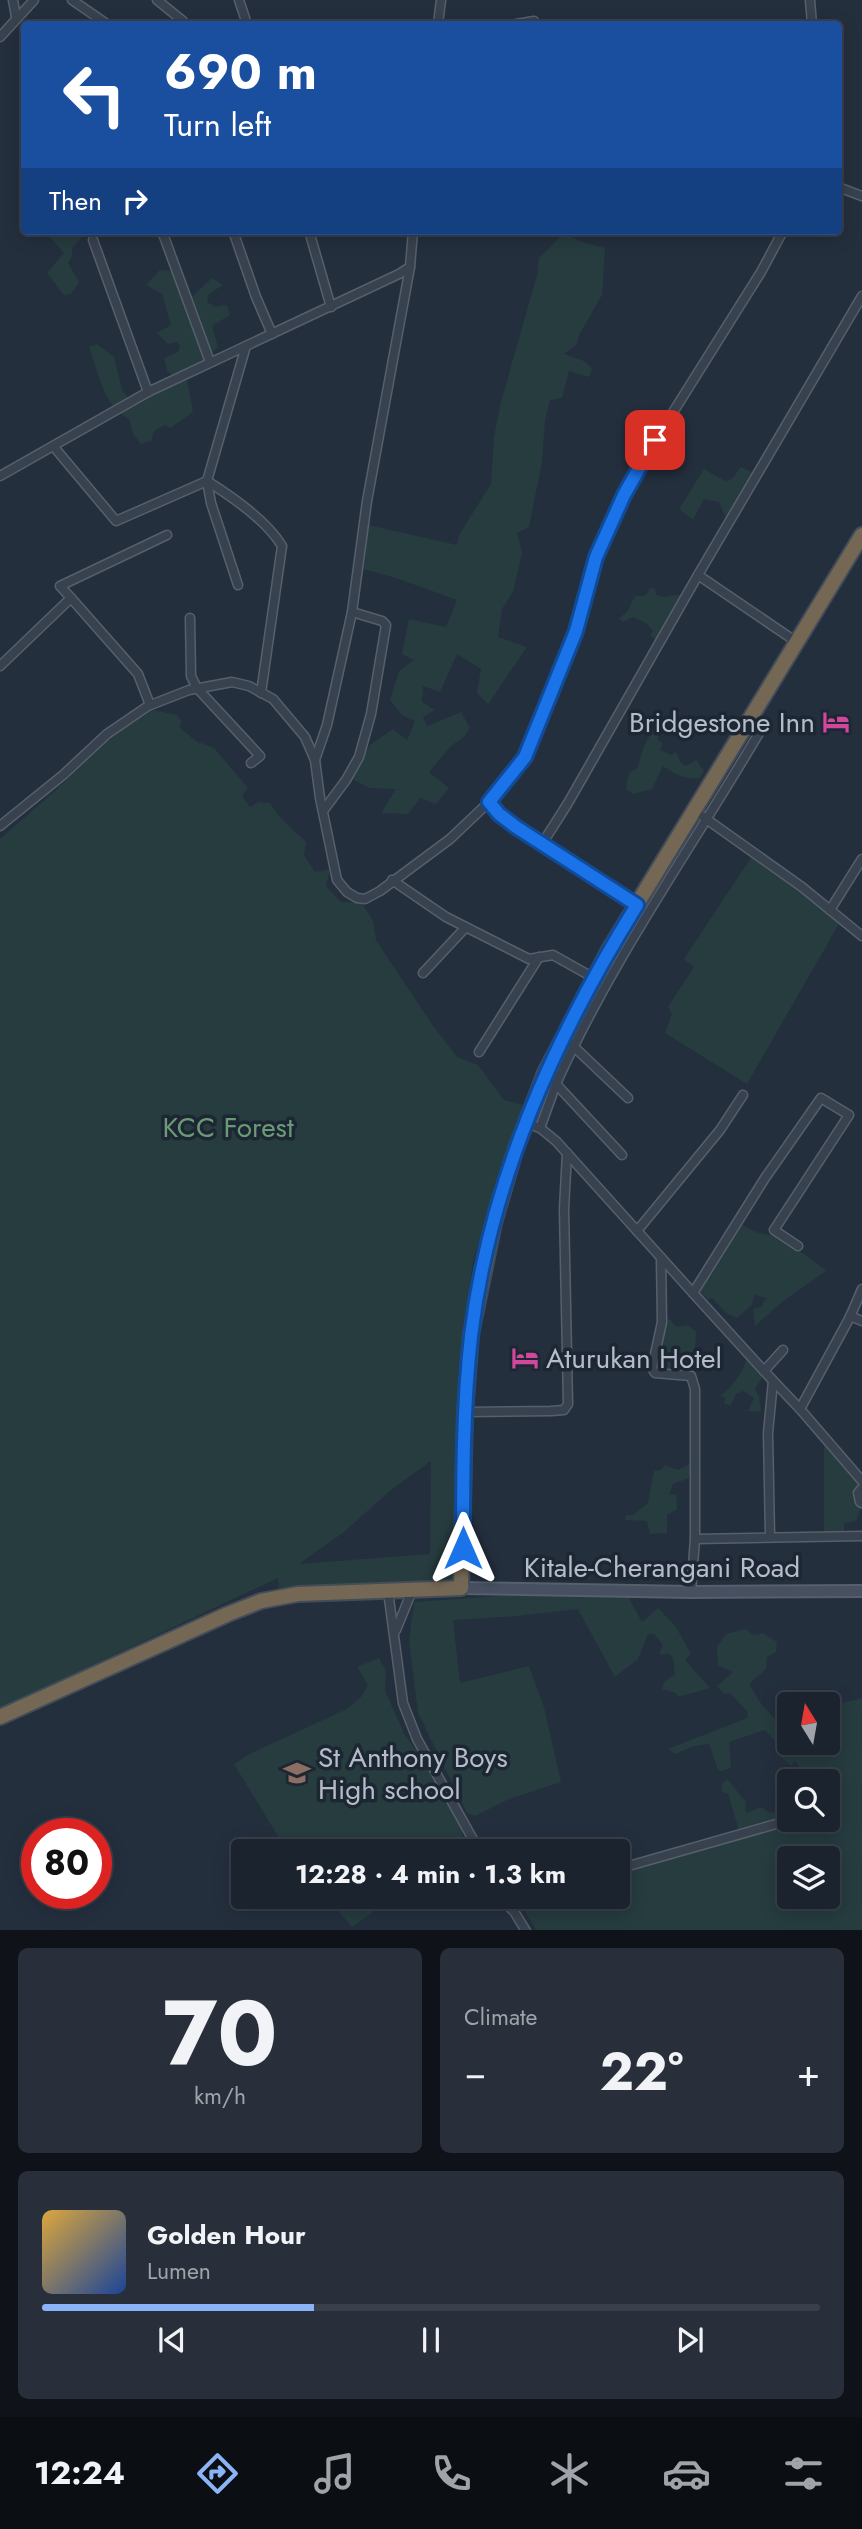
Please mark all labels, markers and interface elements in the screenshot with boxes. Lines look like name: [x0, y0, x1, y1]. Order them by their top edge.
text: 690 m: [164, 37, 317, 107]
icon: left: [49, 49, 140, 140]
text: Turn left: [164, 102, 271, 148]
text: Then: [49, 182, 102, 220]
icon: right: [116, 182, 154, 220]
pin: [625, 410, 685, 470]
icon: arrive: [636, 421, 674, 459]
place label: Bridgestone Inn: [629, 702, 815, 743]
hotel icon: Bridgestone Inn: [821, 707, 851, 737]
park label: KCC Forest: [162, 1107, 294, 1148]
place label: Aturukan Hotel: [546, 1338, 722, 1379]
hotel icon: Aturukan Hotel: [510, 1343, 540, 1373]
position arrow: [426, 1511, 500, 1585]
street label: Kitale-Cherangani Road: [524, 1547, 800, 1588]
north arrow: [777, 1692, 840, 1755]
map controls: [777, 1692, 840, 1909]
place label: St Anthony Boys High school: [318, 1737, 508, 1810]
school or university icon: St Anthony Boys High school: [282, 1758, 312, 1788]
button: search: [777, 1769, 840, 1832]
speed limit sign: 80: [21, 1818, 112, 1909]
button: layers: [777, 1846, 840, 1909]
text: 12:28 · 4 min · 1.3 km: [295, 1855, 566, 1893]
text: 70: [162, 1968, 278, 2099]
text: Climate: [464, 2000, 537, 2034]
text: 22°: [600, 2034, 683, 2110]
text: −: [464, 2045, 486, 2100]
text: +: [797, 2045, 820, 2100]
text: km/h: [194, 2079, 246, 2113]
text: Golden Hour: [147, 2216, 306, 2254]
text: Lumen: [147, 2254, 211, 2288]
icon: previous: [153, 2321, 191, 2359]
icon: pause: [412, 2321, 450, 2359]
icon: next: [671, 2321, 709, 2359]
icon: directions: [193, 2449, 242, 2498]
icon: music: [310, 2449, 359, 2498]
icon: phone: [427, 2449, 476, 2498]
icon: climate: [545, 2449, 594, 2498]
icon: car: [662, 2449, 711, 2498]
icon: filters: [779, 2449, 828, 2498]
text: 12:24: [34, 2450, 125, 2496]

